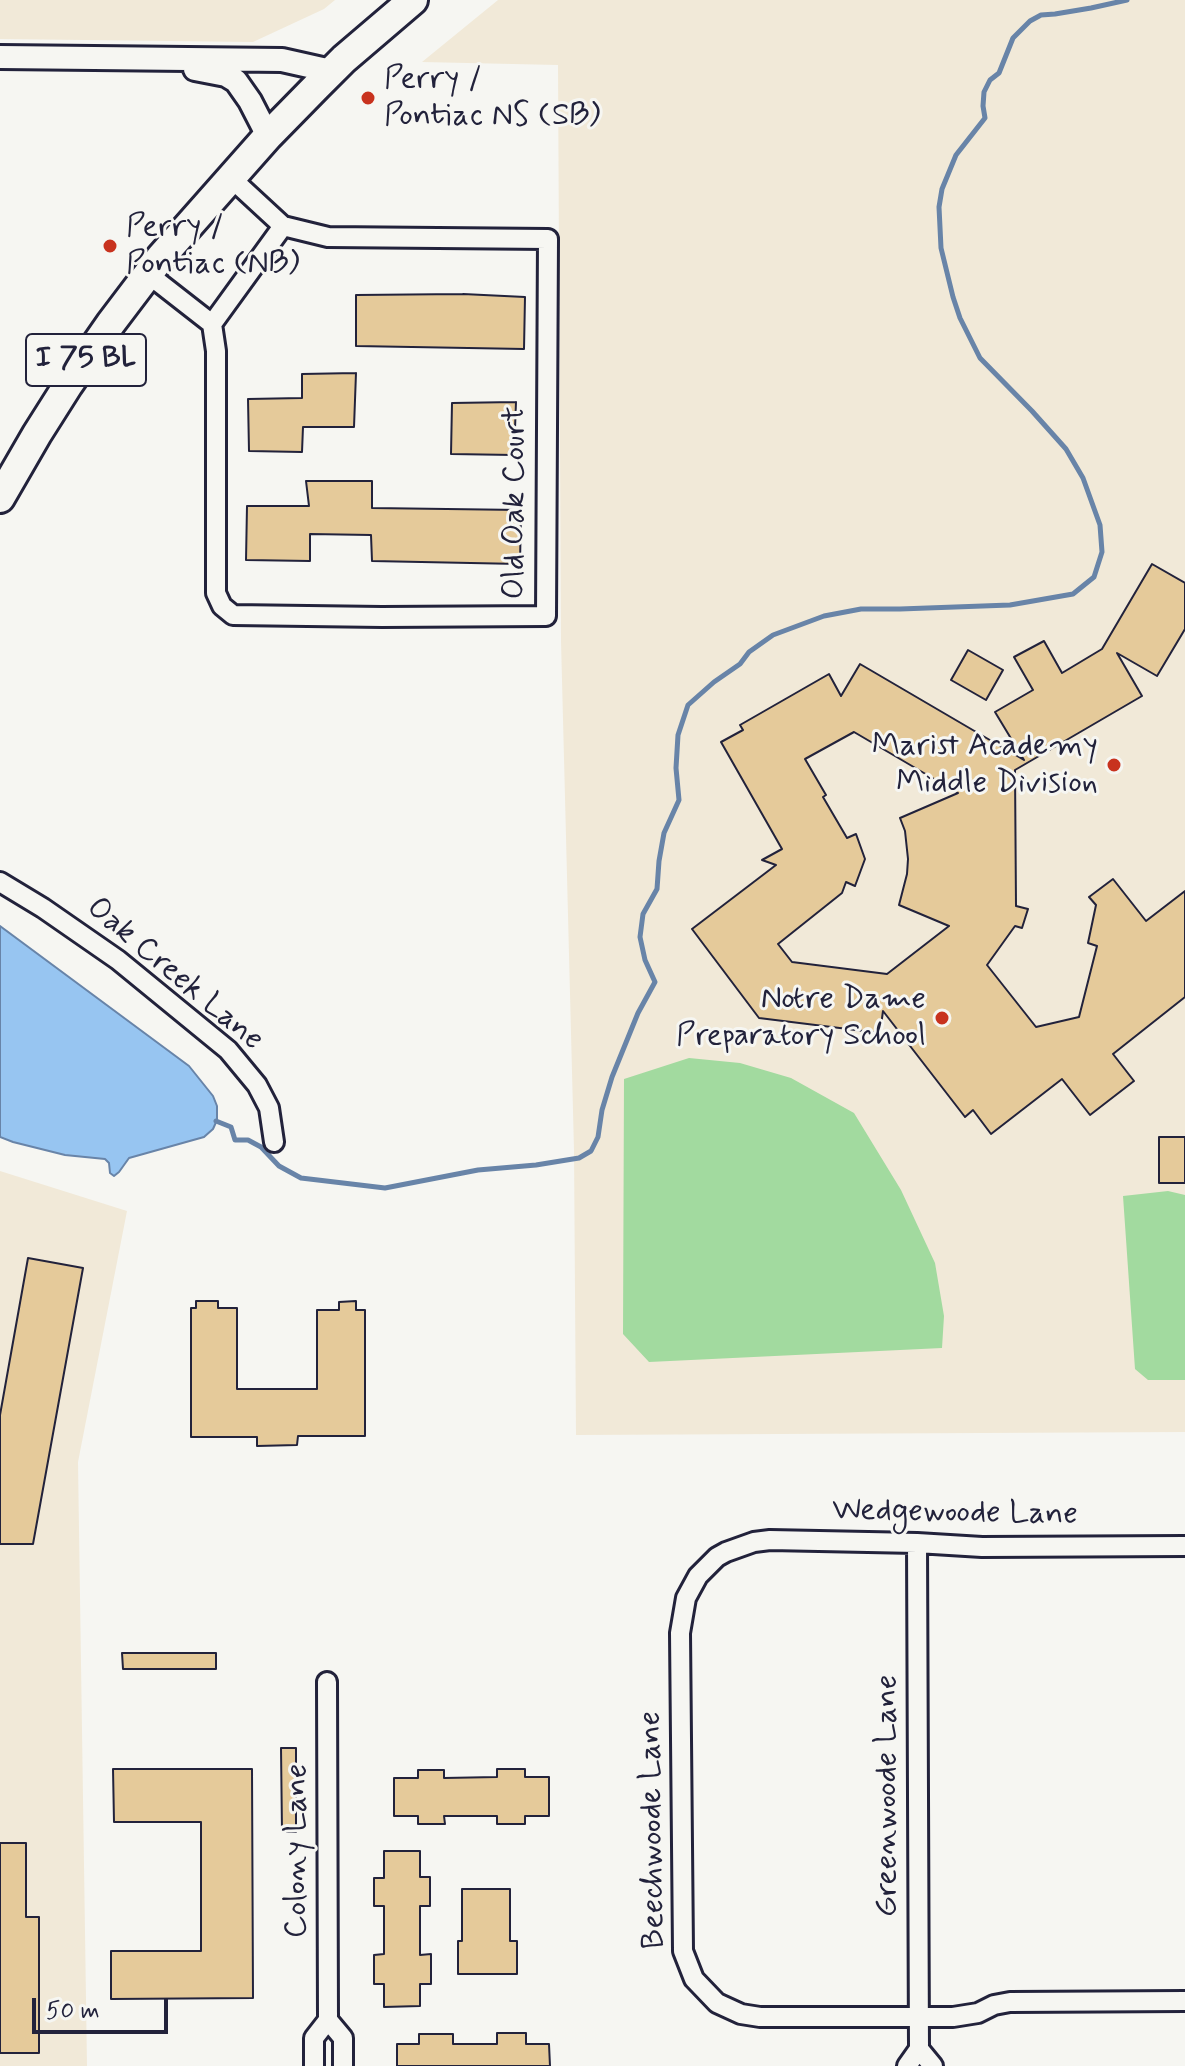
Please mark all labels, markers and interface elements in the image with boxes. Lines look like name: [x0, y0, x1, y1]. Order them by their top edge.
place label: Perry / Pontiac NS (SB): [384, 61, 600, 136]
marker: Perry / Pontiac NS (SB): [359, 89, 377, 107]
place label: Perry / Pontiac (NB): [126, 209, 300, 284]
marker: Perry / Pontiac (NB): [101, 237, 119, 255]
road number: I 75 BL: [26, 334, 146, 386]
street label: Old Oak Court: [497, 406, 535, 600]
place label: Marist Academy Middle Division: [872, 728, 1098, 803]
marker: Marist Academy Middle Division: [1105, 756, 1123, 774]
street label: Oak Creek Lane: [78, 890, 270, 1060]
place label: Notre Dame Preparatory School: [676, 981, 926, 1056]
marker: Notre Dame Preparatory School: [933, 1009, 951, 1027]
street label: Wedgewoode Lane: [832, 1493, 1078, 1535]
street label: Greenwoode Lane: [869, 1675, 907, 1917]
street label: Beechwoode Lane: [633, 1711, 675, 1949]
street label: Colony Lane: [279, 1764, 317, 1938]
scale bar: [36, 1982, 172, 2032]
text: 50 m: [46, 1996, 100, 2027]

